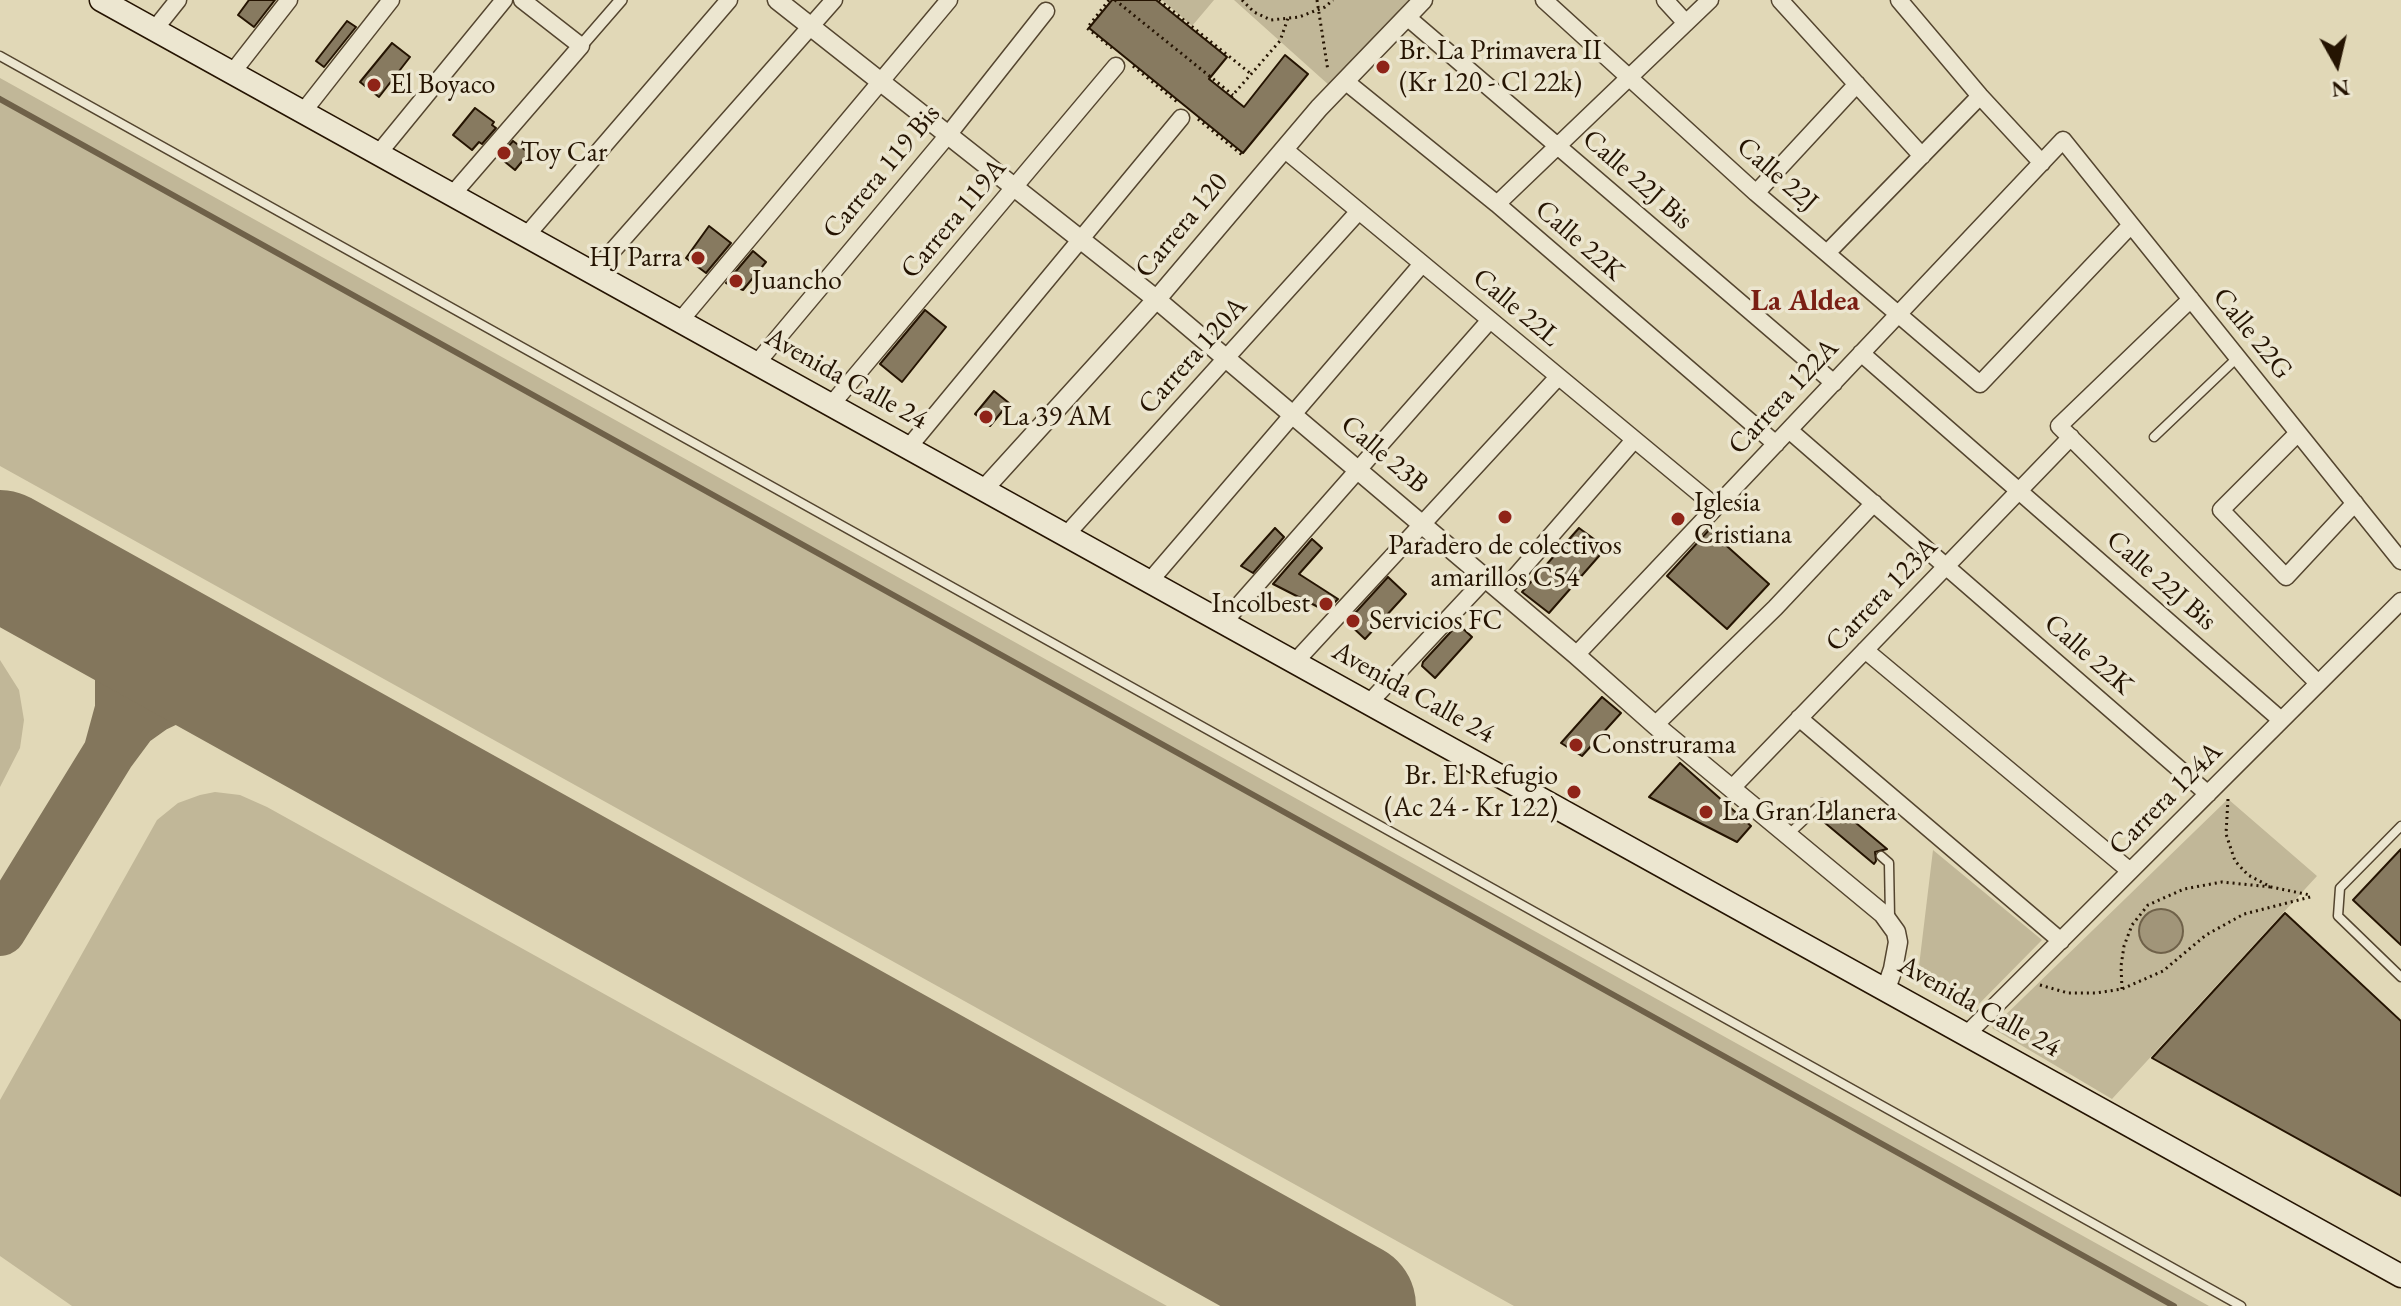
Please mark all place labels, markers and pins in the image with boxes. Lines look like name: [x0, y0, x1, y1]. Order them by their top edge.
place label: Br. La Primavera II (Kr 120 - Cl 22k): [1399, 34, 1602, 100]
marker: Br. La Primavera II (Kr 120 - Cl 22k): [1374, 58, 1392, 76]
place label: El Boyaco: [390, 68, 495, 102]
marker: El Boyaco: [365, 76, 383, 94]
place label: Toy Car: [520, 136, 607, 170]
marker: Toy Car: [495, 144, 513, 162]
place label: HJ Parra: [589, 241, 682, 275]
marker: HJ Parra: [689, 249, 707, 267]
place label: Juancho: [752, 264, 842, 298]
marker: Juancho: [727, 272, 745, 290]
place label: La 39 AM: [1002, 400, 1112, 434]
marker: La 39 AM: [977, 408, 995, 426]
place label: Iglesia Cristiana: [1694, 486, 1792, 552]
marker: Paradero de colectivos amarillos C54: [1496, 508, 1514, 526]
marker: Iglesia Cristiana: [1669, 510, 1687, 528]
place label: Paradero de colectivos amarillos C54: [1388, 529, 1622, 595]
place label: Incolbest: [1212, 587, 1310, 621]
marker: Incolbest: [1317, 595, 1335, 613]
place label: Servicios FC: [1369, 604, 1502, 638]
marker: Servicios FC: [1344, 612, 1362, 630]
place label: Construrama: [1592, 728, 1736, 762]
marker: Construrama: [1567, 736, 1585, 754]
place label: Br. El Refugio (Ac 24 - Kr 122): [1384, 759, 1558, 825]
marker: Br. El Refugio (Ac 24 - Kr 122): [1565, 783, 1583, 801]
place label: La Gran Llanera: [1722, 795, 1897, 829]
marker: La Gran Llanera: [1697, 803, 1715, 821]

